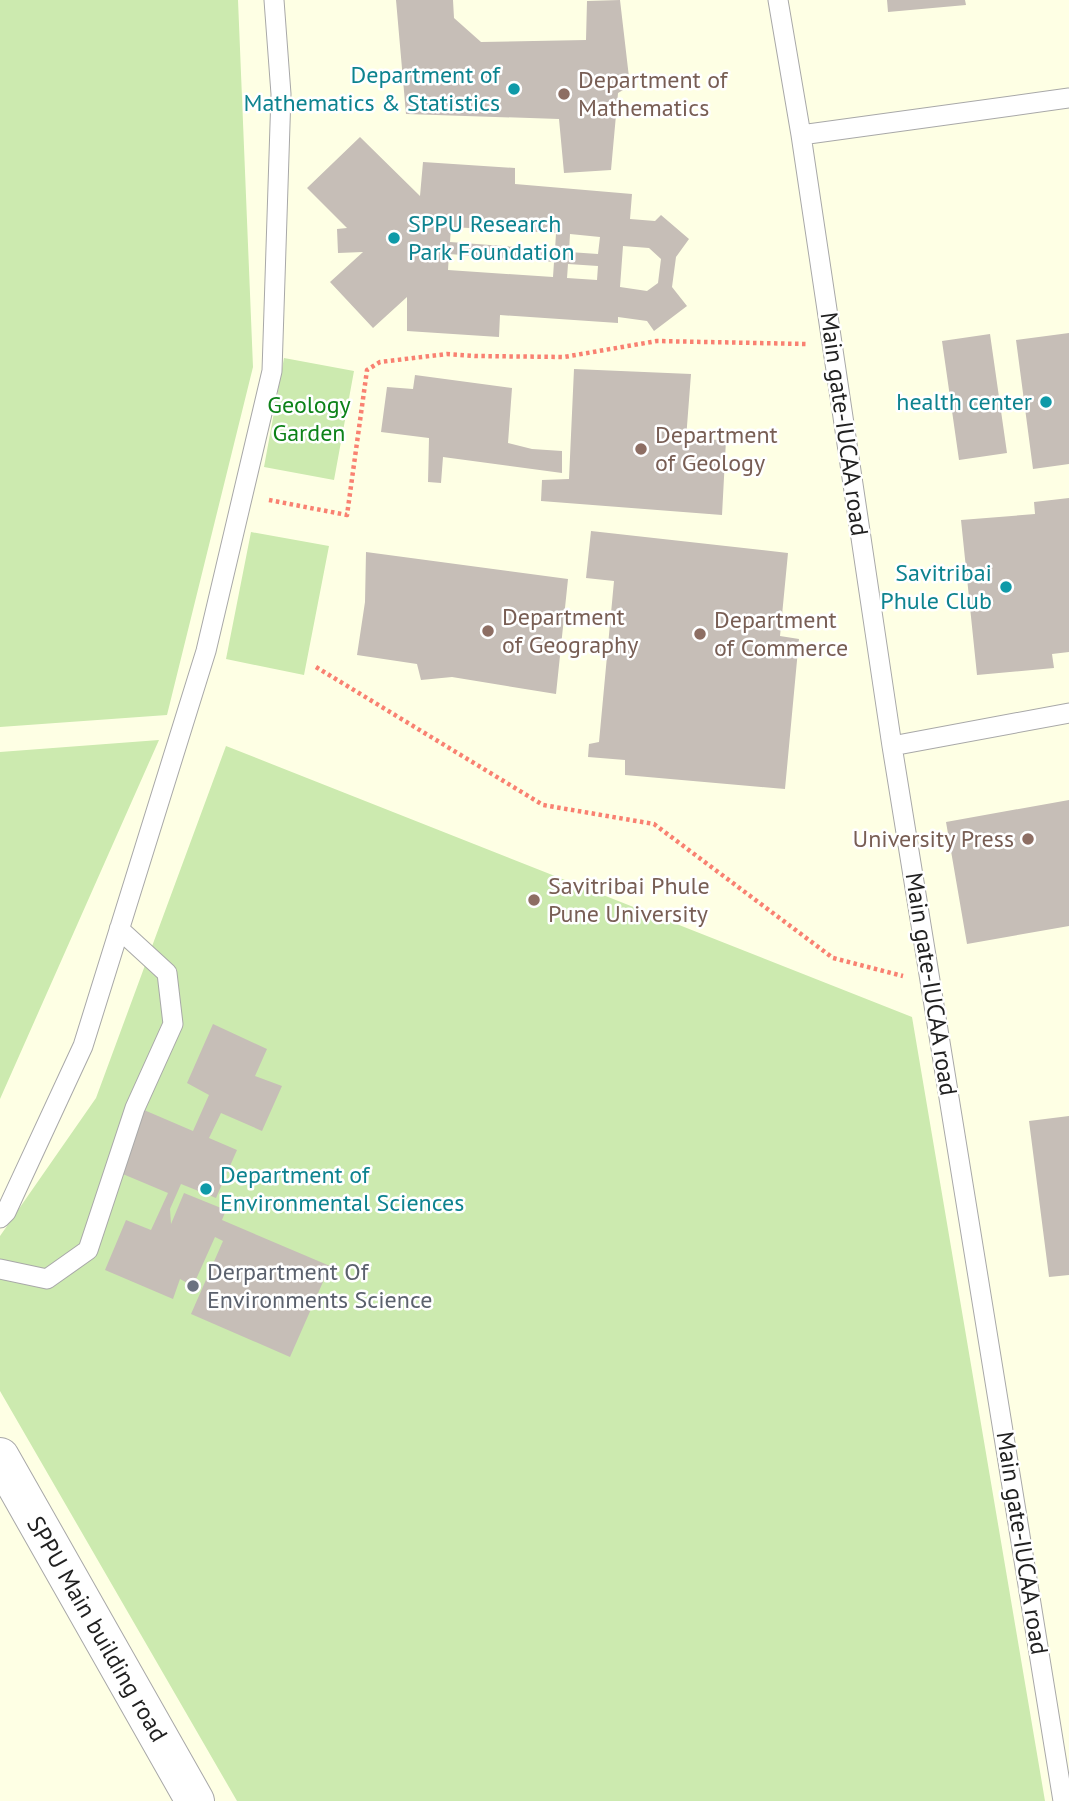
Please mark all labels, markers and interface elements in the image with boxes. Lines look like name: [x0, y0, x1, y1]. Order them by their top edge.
place label: Department of Mathematics & Statistics: [243, 59, 501, 118]
place label: Department of Mathematics: [578, 64, 729, 123]
marker: Department of Mathematics & Statistics: [506, 81, 522, 97]
marker: Department of Mathematics: [556, 86, 572, 102]
place label: SPPU Research Park Foundation: [408, 208, 575, 267]
marker: SPPU Research Park Foundation: [386, 230, 402, 246]
street label: Main gate-IUCAA road: [813, 310, 876, 538]
place label: health center: [896, 386, 1032, 417]
park label: Geology Garden: [267, 389, 351, 448]
marker: health center: [1038, 394, 1054, 410]
place label: Department of Geology: [655, 419, 778, 478]
marker: Department of Geology: [633, 441, 649, 457]
place label: Savitribai Phule Club: [880, 557, 992, 616]
marker: Savitribai Phule Club: [998, 579, 1014, 595]
place label: Department of Geography: [502, 601, 638, 660]
place label: Department of Commerce: [714, 604, 848, 663]
marker: Department of Geography: [480, 623, 496, 639]
marker: Department of Commerce: [692, 626, 708, 642]
place label: University Press: [853, 823, 1014, 854]
marker: University Press: [1020, 831, 1036, 847]
place label: Savitribai Phule Pune University: [548, 870, 710, 929]
street label: Main gate-IUCAA road: [899, 870, 964, 1098]
marker: Savitribai Phule Pune University: [526, 892, 542, 908]
place label: Department of Environmental Sciences: [220, 1159, 464, 1218]
marker: Department of Environmental Sciences: [198, 1181, 214, 1197]
place label: Derpartment Of Environments Science: [207, 1256, 432, 1315]
marker: Derpartment Of Environments Science: [185, 1278, 201, 1294]
street label: Main gate-IUCAA road: [990, 1429, 1055, 1657]
street label: SPPU Main building road: [20, 1510, 175, 1747]

